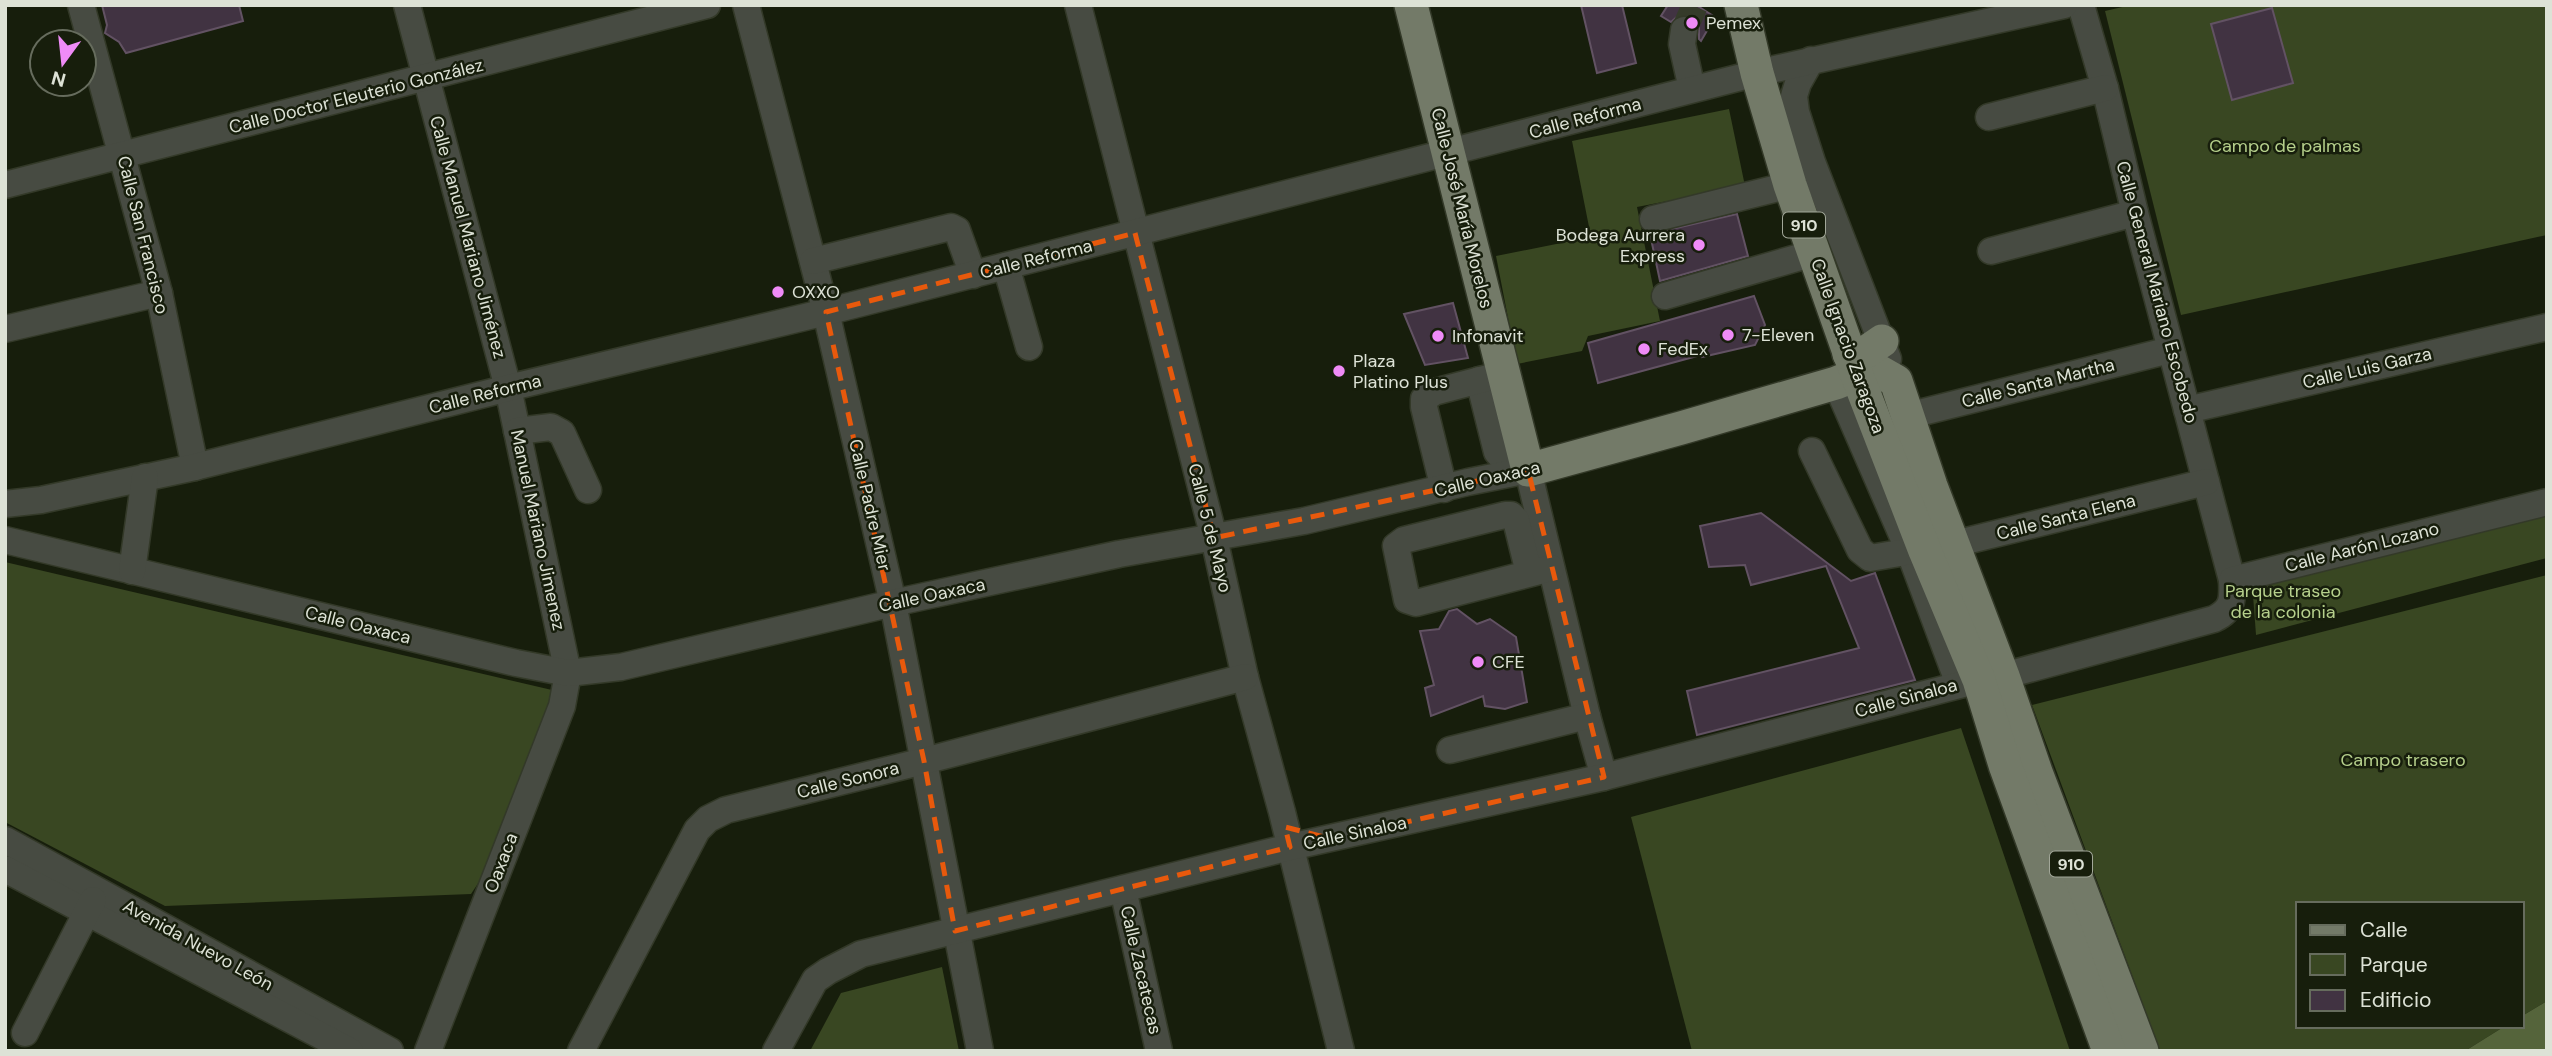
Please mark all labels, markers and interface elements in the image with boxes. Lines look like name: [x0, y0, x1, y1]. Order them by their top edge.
place label: Pemex: [1706, 11, 1761, 35]
marker: Pemex: [1684, 15, 1700, 31]
north arrow: [28, 28, 98, 98]
street label: Calle Doctor Eleuterio González: [226, 53, 486, 139]
text: N: [49, 65, 69, 93]
street label: Calle Reforma: [1526, 92, 1644, 144]
street label: Calle José María Morelos: [1425, 105, 1499, 311]
street label: Calle Manuel Mariano Jiménez: [424, 113, 512, 361]
park label: Campo de palmas: [2209, 134, 2361, 158]
street label: Calle San Francisco: [112, 153, 174, 317]
street label: Calle General Mariano Escobedo: [2110, 158, 2204, 426]
road number: 910: [1783, 213, 1825, 238]
place label: Bodega Aurrera Express: [1556, 223, 1685, 268]
street label: Calle Reforma: [977, 233, 1095, 285]
marker: Bodega Aurrera Express: [1691, 237, 1707, 253]
street label: Calle Ignacio Zaragoza: [1805, 255, 1891, 437]
place label: OXXO: [792, 280, 840, 304]
marker: OXXO: [770, 284, 786, 300]
place label: 7-Eleven: [1742, 323, 1814, 347]
place label: Infonavit: [1452, 324, 1524, 348]
marker: 7-Eleven: [1720, 327, 1736, 343]
marker: Infonavit: [1430, 328, 1446, 344]
place label: FedEx: [1658, 337, 1708, 361]
marker: FedEx: [1636, 341, 1652, 357]
street label: Calle Luis Garza: [2300, 341, 2434, 395]
place label: Plaza Platino Plus: [1353, 349, 1448, 394]
street label: Calle Santa Martha: [1959, 352, 2117, 414]
marker: Plaza Platino Plus: [1331, 363, 1347, 379]
street label: Calle Reforma: [426, 368, 544, 420]
street label: Manuel Mariano Jimenez: [505, 427, 571, 633]
street label: Calle Padre Mier: [843, 437, 897, 574]
street label: Calle Oaxaca: [1432, 455, 1542, 503]
street label: Calle 5 de Mayo: [1182, 461, 1238, 595]
street label: Calle Santa Elena: [1994, 488, 2138, 546]
street label: Calle Aarón Lozano: [2282, 516, 2442, 578]
street label: Calle Oaxaca: [877, 572, 987, 618]
park label: Parque traseo de la colonia: [2225, 579, 2341, 624]
street label: Calle Oaxaca: [303, 600, 413, 650]
place label: CFE: [1492, 650, 1525, 674]
marker: CFE: [1470, 654, 1486, 670]
street label: Calle Sinaloa: [1852, 673, 1960, 723]
park label: Campo trasero: [2340, 748, 2466, 772]
street label: Calle Sonora: [794, 756, 902, 804]
street label: Calle Sinaloa: [1301, 810, 1409, 856]
street label: Oaxaca: [479, 830, 523, 896]
road number: 910: [2050, 852, 2092, 876]
street label: Avenida Nuevo León: [119, 894, 277, 996]
legend: [2296, 902, 2524, 1028]
street label: Calle Zacatecas: [1115, 903, 1167, 1037]
text: Calle: [2360, 916, 2408, 944]
text: Parque: [2360, 951, 2428, 979]
text: Edificio: [2360, 986, 2431, 1014]

